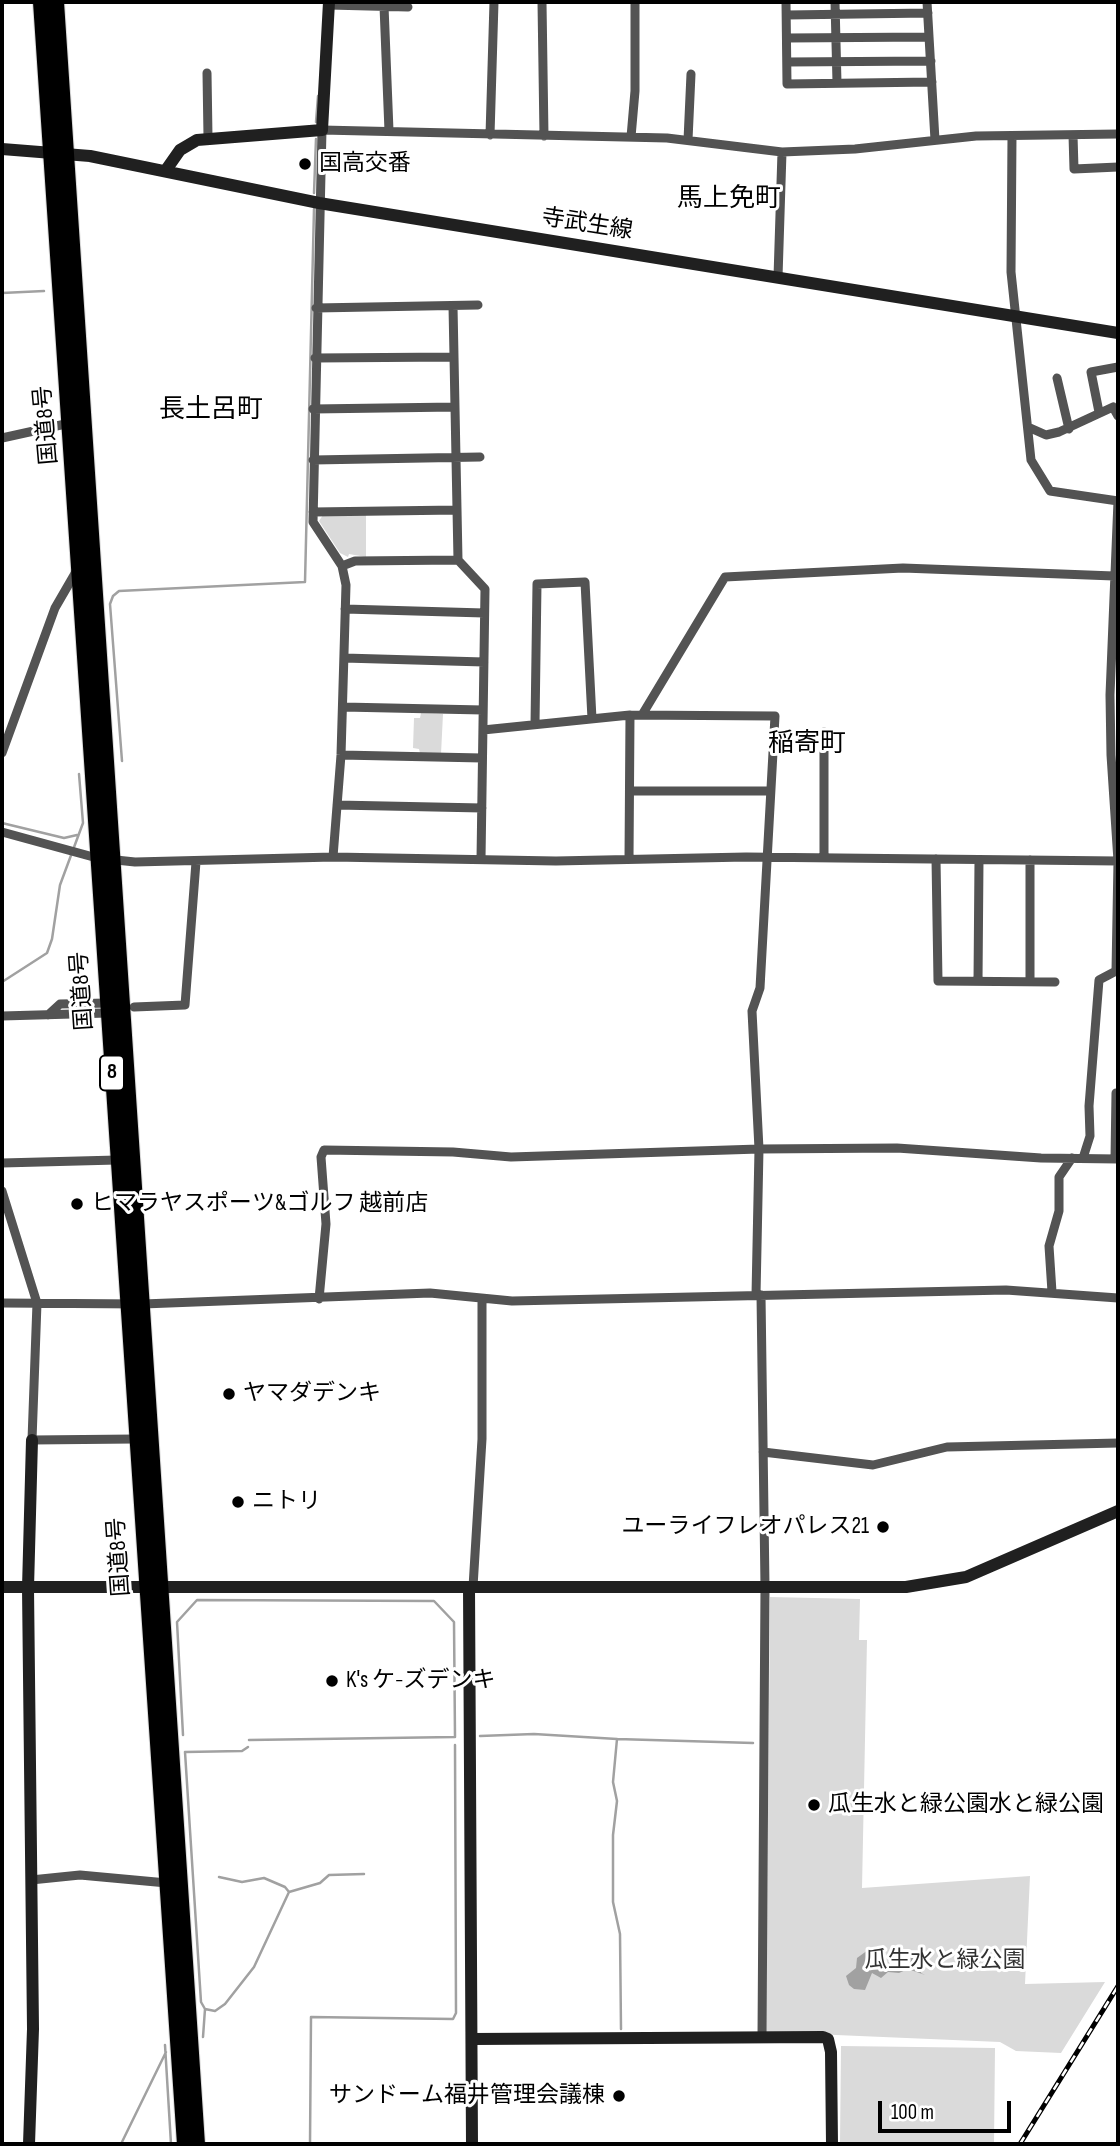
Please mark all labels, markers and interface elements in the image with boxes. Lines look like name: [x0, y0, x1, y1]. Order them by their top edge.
place label: 国高交番: [319, 150, 411, 178]
marker: 国高交番: [297, 156, 313, 172]
district label: 馬上免町: [677, 183, 781, 215]
street label: 寺武生線: [539, 204, 635, 246]
street label: 国道8号: [30, 384, 64, 466]
district label: 長土呂町: [159, 394, 263, 426]
district label: 稲寄町: [768, 728, 846, 760]
street label: 国道8号: [66, 951, 100, 1031]
road number: 8: [100, 1056, 124, 1090]
place label: ヒマラヤスポーツ&ゴルフ 越前店: [91, 1190, 428, 1218]
marker: ヒマラヤスポーツ&ゴルフ 越前店: [69, 1196, 85, 1212]
place label: ヤマダデンキ: [243, 1380, 381, 1408]
marker: ヤマダデンキ: [221, 1386, 237, 1402]
place label: ニトリ: [252, 1488, 321, 1516]
marker: ニトリ: [230, 1494, 246, 1510]
place label: ユーライフレオパレス21: [621, 1513, 869, 1541]
street label: 国道8号: [103, 1517, 137, 1597]
marker: ユーライフレオパレス21: [875, 1519, 891, 1535]
place label: K's ケ-ズデンキ: [346, 1667, 495, 1695]
marker: K's ケ-ズデンキ: [324, 1673, 340, 1689]
place label: 瓜生水と緑公園水と緑公園: [828, 1791, 1104, 1819]
marker: 瓜生水と緑公園水と緑公園: [806, 1797, 822, 1813]
park label: 瓜生水と緑公園: [865, 1947, 1025, 1975]
place label: サンドーム福井管理会議棟: [329, 2082, 605, 2110]
scale bar: [882, 2086, 1015, 2130]
marker: サンドーム福井管理会議棟: [611, 2088, 627, 2104]
text: 100 m: [891, 2100, 934, 2125]

